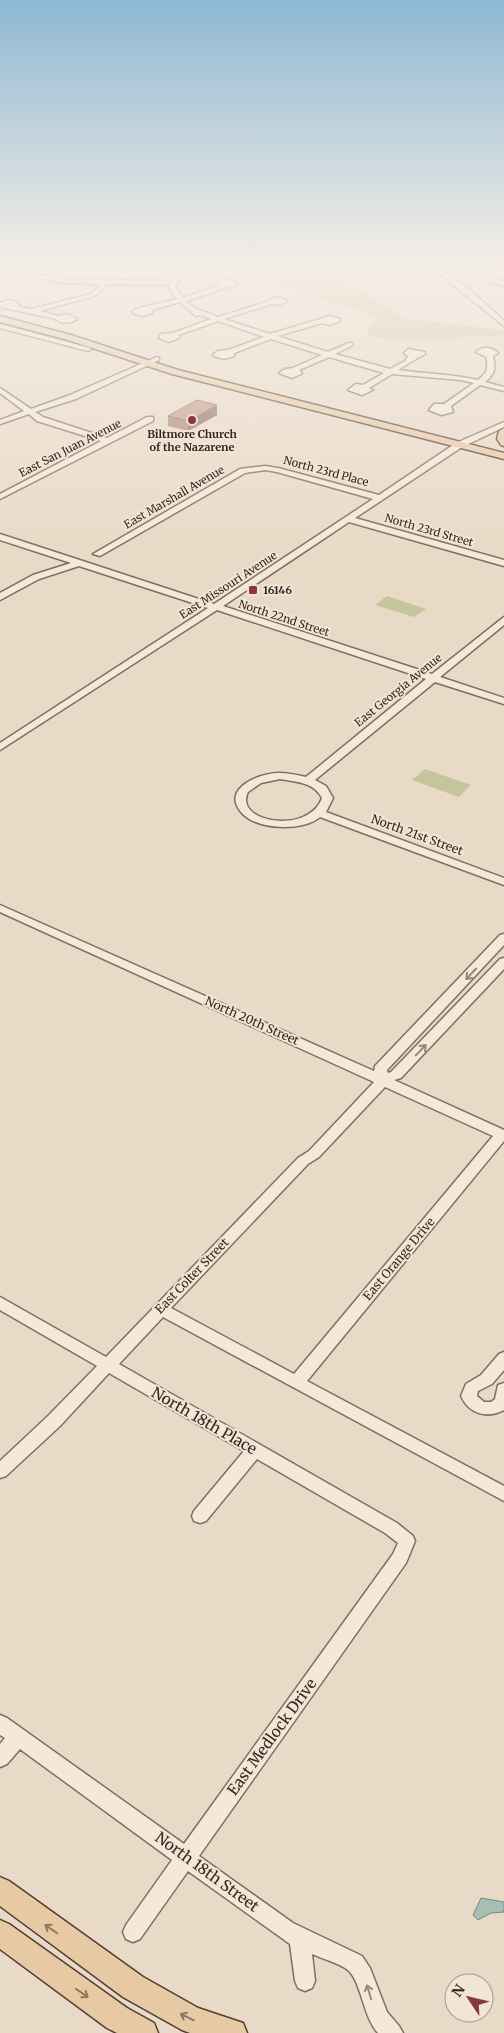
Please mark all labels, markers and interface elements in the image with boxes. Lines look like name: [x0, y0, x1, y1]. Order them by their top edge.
marker: Biltmore Church of the Nazarene: [186, 414, 198, 426]
street label: East San Juan Avenue: [16, 416, 124, 480]
place label: Biltmore Church of the Nazarene: [147, 427, 237, 454]
street label: North 23rd Place: [282, 453, 370, 489]
street label: East Marshall Avenue: [121, 462, 227, 531]
street label: North 23rd Street: [383, 511, 476, 550]
street label: East Missouri Avenue: [176, 548, 280, 622]
place label: 16146: [263, 583, 292, 597]
marker: 16146: [247, 584, 259, 596]
street label: North 22nd Street: [237, 597, 332, 640]
street label: East Georgia Avenue: [352, 650, 445, 730]
street label: North 21st Street: [369, 811, 466, 858]
one-way arrow: [465, 967, 477, 980]
street label: North 20th Street: [203, 993, 302, 1048]
one-way arrow: [414, 1045, 426, 1057]
street label: East Orange Drive: [360, 1214, 438, 1303]
street label: East Colter Street: [152, 1234, 232, 1317]
street label: North 18th Place: [148, 1383, 260, 1458]
street label: East Medlock Drive: [223, 1674, 321, 1799]
street label: North 18th Street: [152, 1828, 263, 1916]
one-way arrow: [44, 1924, 58, 1934]
north arrow: [444, 1973, 494, 2023]
text: N: [448, 1981, 469, 2000]
one-way arrow: [363, 1984, 373, 2000]
one-way arrow: [74, 1988, 88, 1998]
one-way arrow: [180, 2012, 195, 2021]

